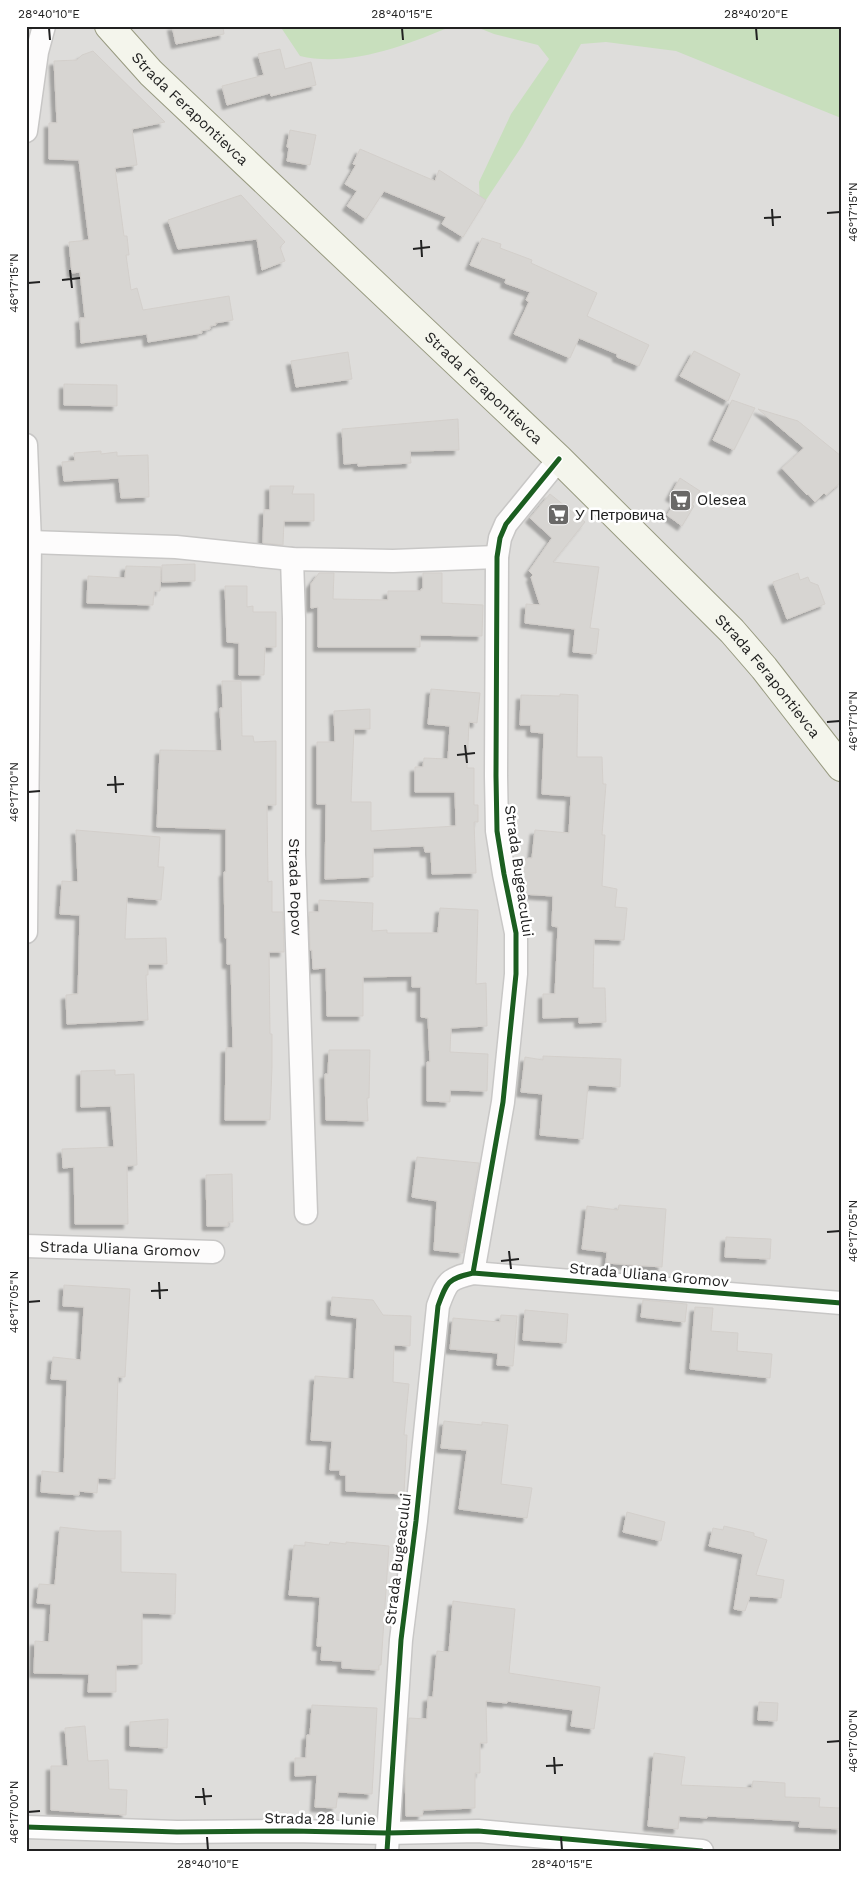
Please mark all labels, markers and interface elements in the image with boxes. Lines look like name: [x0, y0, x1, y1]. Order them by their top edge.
text: 28°40'10"E: [18, 7, 80, 21]
text: 28°40'15"E: [371, 7, 433, 21]
text: 28°40'20"E: [724, 7, 788, 21]
street label: Strada Ferapontievca: [128, 49, 253, 170]
text: 46°17'15"N: [846, 182, 860, 242]
text: 46°17'15"N: [7, 253, 21, 313]
street label: Strada Ferapontievca: [421, 328, 547, 448]
supermarket icon: Olesea: [669, 488, 693, 512]
place label: Olesea: [697, 491, 747, 509]
supermarket icon: У Петровича: [547, 503, 571, 527]
place label: У Петровича: [575, 506, 665, 524]
street label: Strada Ferapontievca: [711, 610, 824, 742]
text: 46°17'10"N: [846, 691, 860, 751]
text: 46°17'10"N: [7, 762, 21, 822]
street label: Strada Bugeacului: [501, 804, 537, 938]
street label: Strada Popov: [285, 838, 306, 936]
text: 46°17'05"N: [846, 1200, 860, 1262]
street label: Strada Uliana Gromov: [40, 1237, 200, 1261]
street label: Strada Uliana Gromov: [569, 1259, 730, 1291]
text: 46°17'05"N: [7, 1271, 21, 1333]
street label: Strada Bugeacului: [381, 1492, 415, 1626]
text: 46°17'00"N: [846, 1710, 860, 1772]
text: 46°17'00"N: [7, 1781, 21, 1843]
street label: Strada 28 Iunie: [264, 1809, 376, 1829]
text: 28°40'10"E: [177, 1857, 239, 1871]
text: 28°40'15"E: [531, 1857, 593, 1871]

